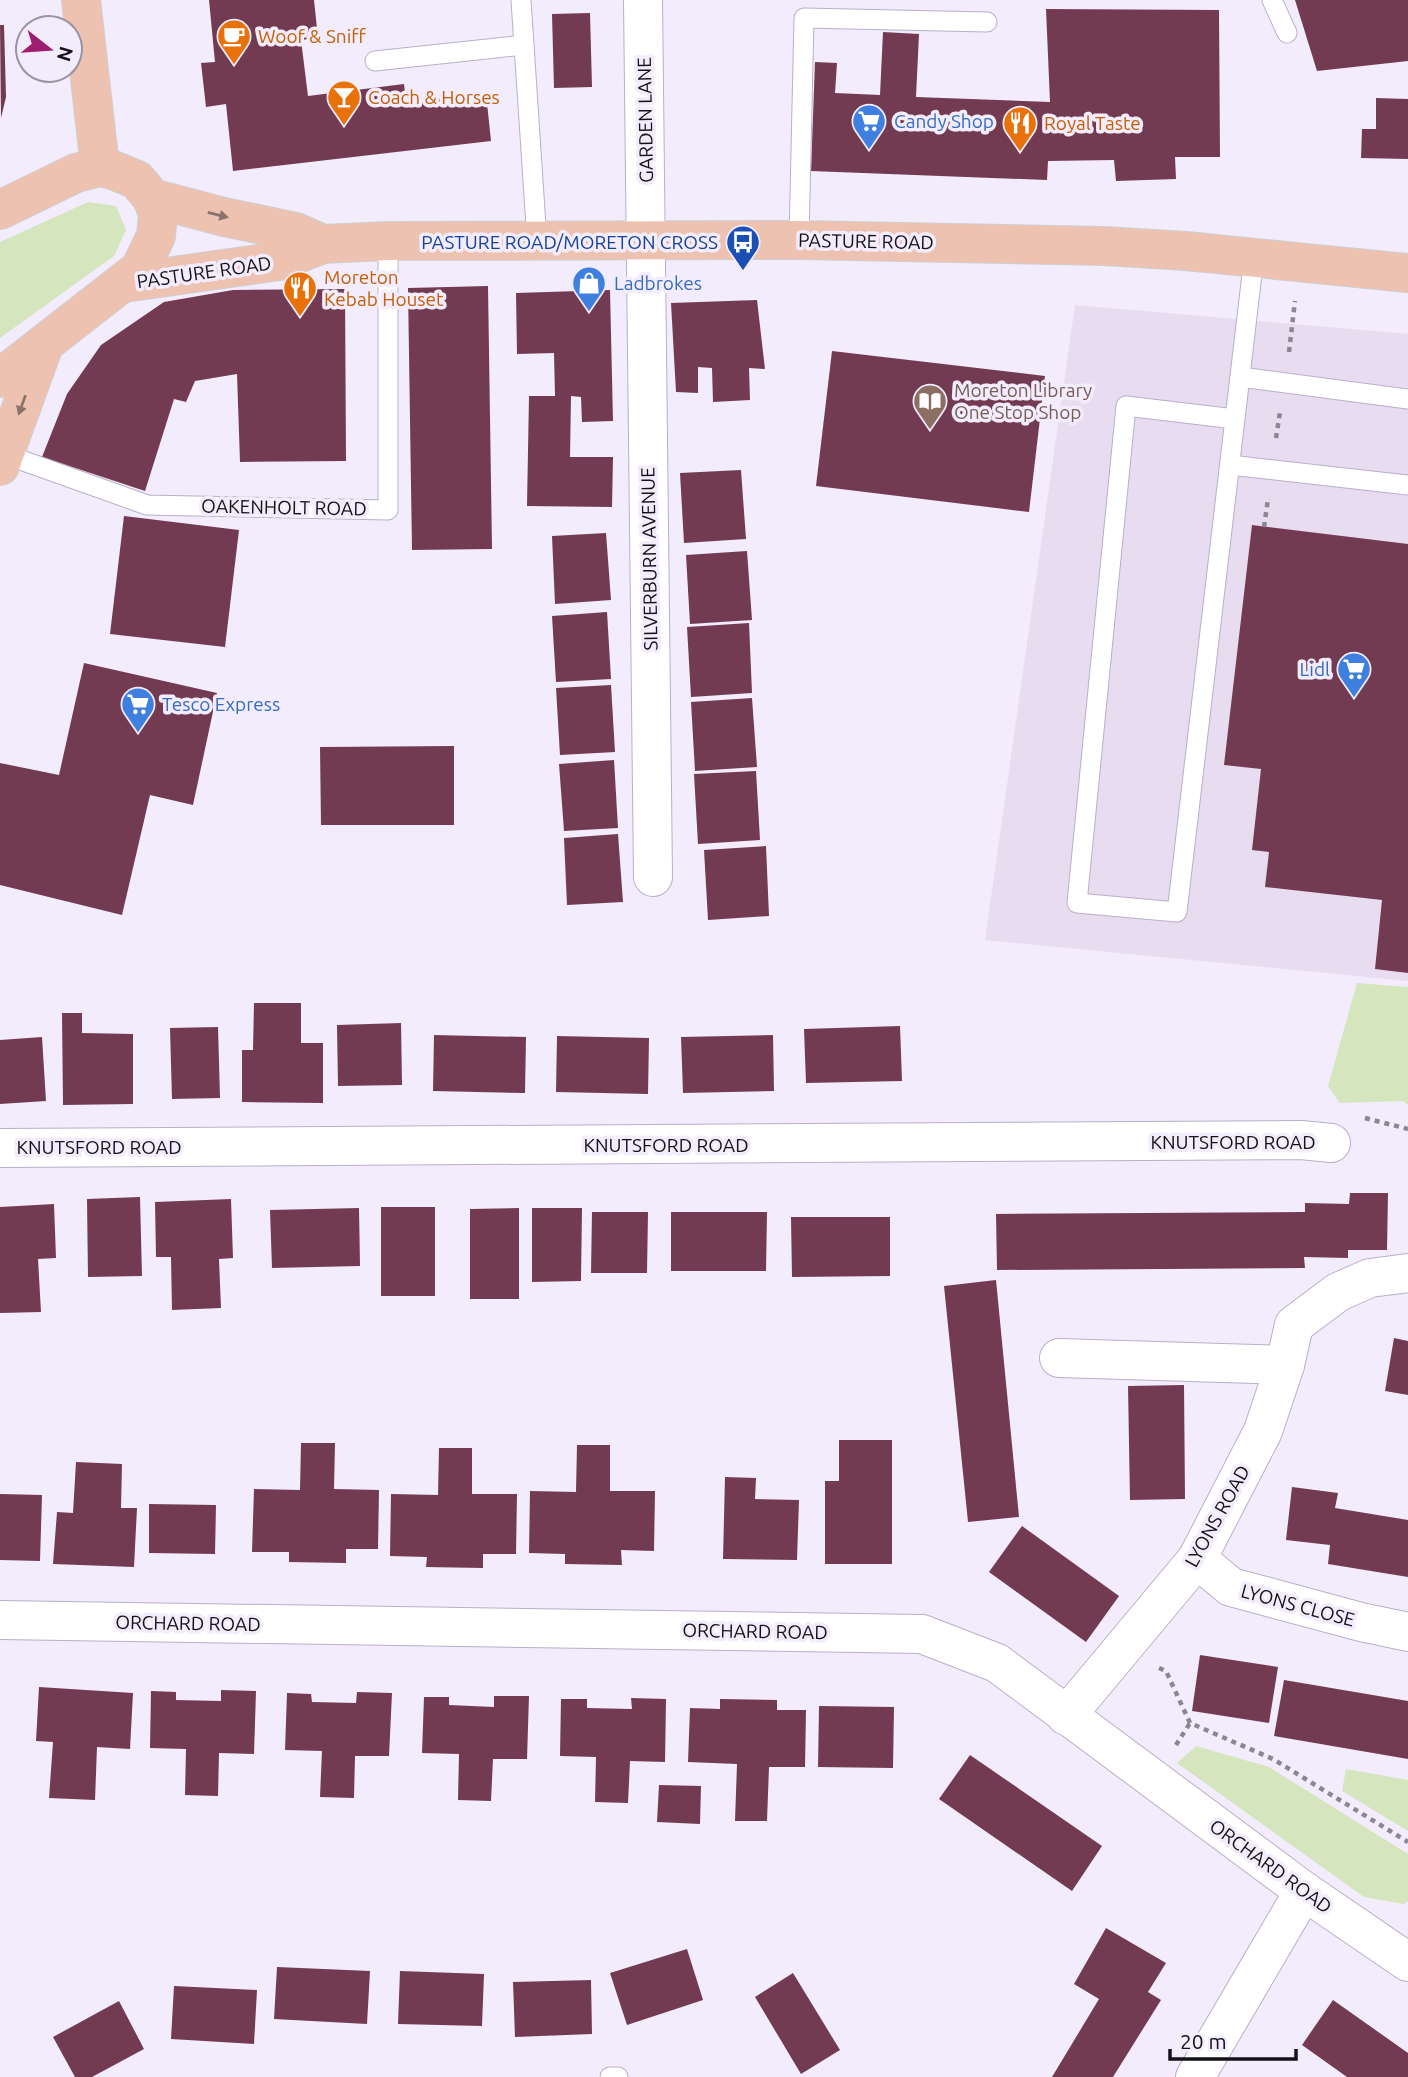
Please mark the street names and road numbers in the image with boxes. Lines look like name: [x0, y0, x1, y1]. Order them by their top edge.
street label: GARDEN LANE: [633, 57, 657, 183]
street label: PASTURE ROAD: [798, 229, 934, 253]
street label: PASTURE ROAD: [135, 252, 273, 292]
street label: SILVERBURN AVENUE: [636, 467, 662, 651]
street label: OAKENHOLT ROAD: [201, 495, 367, 519]
street label: KNUTSFORD ROAD: [1150, 1131, 1316, 1153]
street label: KNUTSFORD ROAD: [583, 1134, 749, 1156]
street label: KNUTSFORD ROAD: [16, 1136, 182, 1158]
street label: LYONS ROAD: [1180, 1461, 1254, 1571]
street label: LYONS CLOSE: [1239, 1579, 1357, 1631]
street label: ORCHARD ROAD: [115, 1611, 261, 1635]
street label: ORCHARD ROAD: [682, 1619, 828, 1643]
street label: ORCHARD ROAD: [1206, 1814, 1336, 1918]

